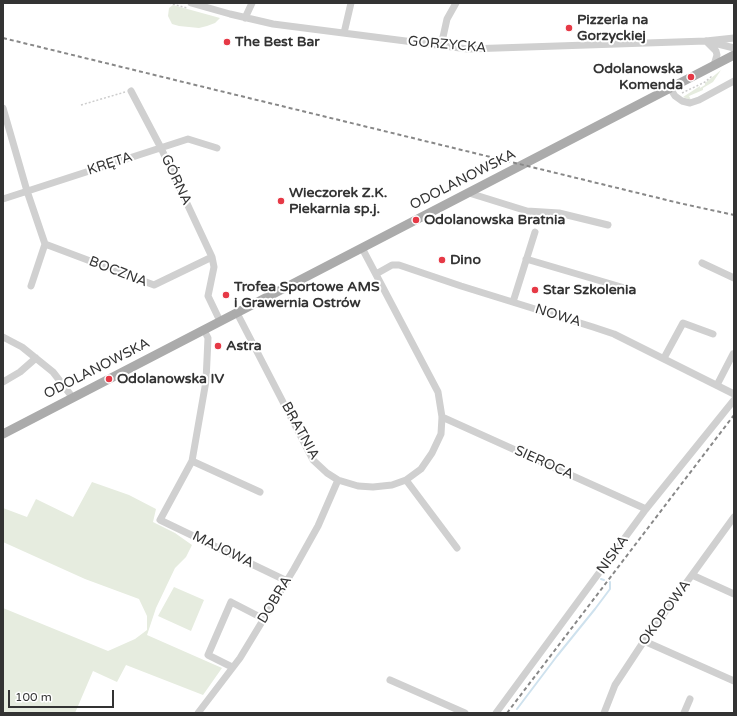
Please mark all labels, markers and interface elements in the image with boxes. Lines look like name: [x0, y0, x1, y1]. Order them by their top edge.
place label: Pizzeria na Gorzyckiej: [577, 12, 648, 44]
marker: Pizzeria na Gorzyckiej: [564, 23, 574, 33]
street label: GORZYCKA: [407, 33, 487, 57]
place label: The Best Bar: [235, 34, 320, 50]
marker: The Best Bar: [222, 37, 232, 47]
place label: Odolanowska Komenda: [593, 61, 683, 94]
marker: Odolanowska Komenda: [686, 72, 696, 82]
street label: ODOLANOWSKA: [407, 146, 519, 214]
street label: KRĘTA: [85, 149, 135, 179]
street label: GÓRNA: [157, 152, 195, 208]
place label: Wieczorek Z.K. Piekarnia sp.j.: [289, 185, 387, 218]
marker: Wieczorek Z.K. Piekarnia sp.j.: [276, 196, 286, 206]
place label: Odolanowska Bratnia: [424, 212, 565, 228]
marker: Odolanowska Bratnia: [411, 215, 421, 225]
place label: Dino: [450, 252, 481, 268]
street label: BOCZNA: [86, 253, 150, 291]
marker: Dino: [437, 255, 447, 265]
place label: Trofea Sportowe AMS i Grawernia Ostrów: [234, 279, 380, 312]
place label: Star Szkolenia: [543, 282, 636, 298]
marker: Star Szkolenia: [530, 285, 540, 295]
marker: Trofea Sportowe AMS i Grawernia Ostrów: [221, 290, 231, 300]
street label: NOWA: [533, 301, 583, 331]
street label: ODOLANOWSKA: [41, 335, 153, 403]
place label: Astra: [226, 338, 262, 354]
marker: Astra: [213, 341, 223, 351]
place label: Odolanowska IV: [117, 371, 224, 387]
marker: Odolanowska IV: [104, 374, 114, 384]
street label: BRATNIA: [277, 399, 323, 463]
street label: SIEROCA: [512, 443, 576, 483]
street label: MAJOWA: [189, 528, 257, 572]
street label: NISKA: [593, 533, 633, 577]
street label: DOBRA: [254, 573, 296, 627]
street label: OKOPOWA: [636, 577, 694, 649]
scale bar: [10, 682, 116, 708]
text: 100 m: [15, 690, 52, 704]

